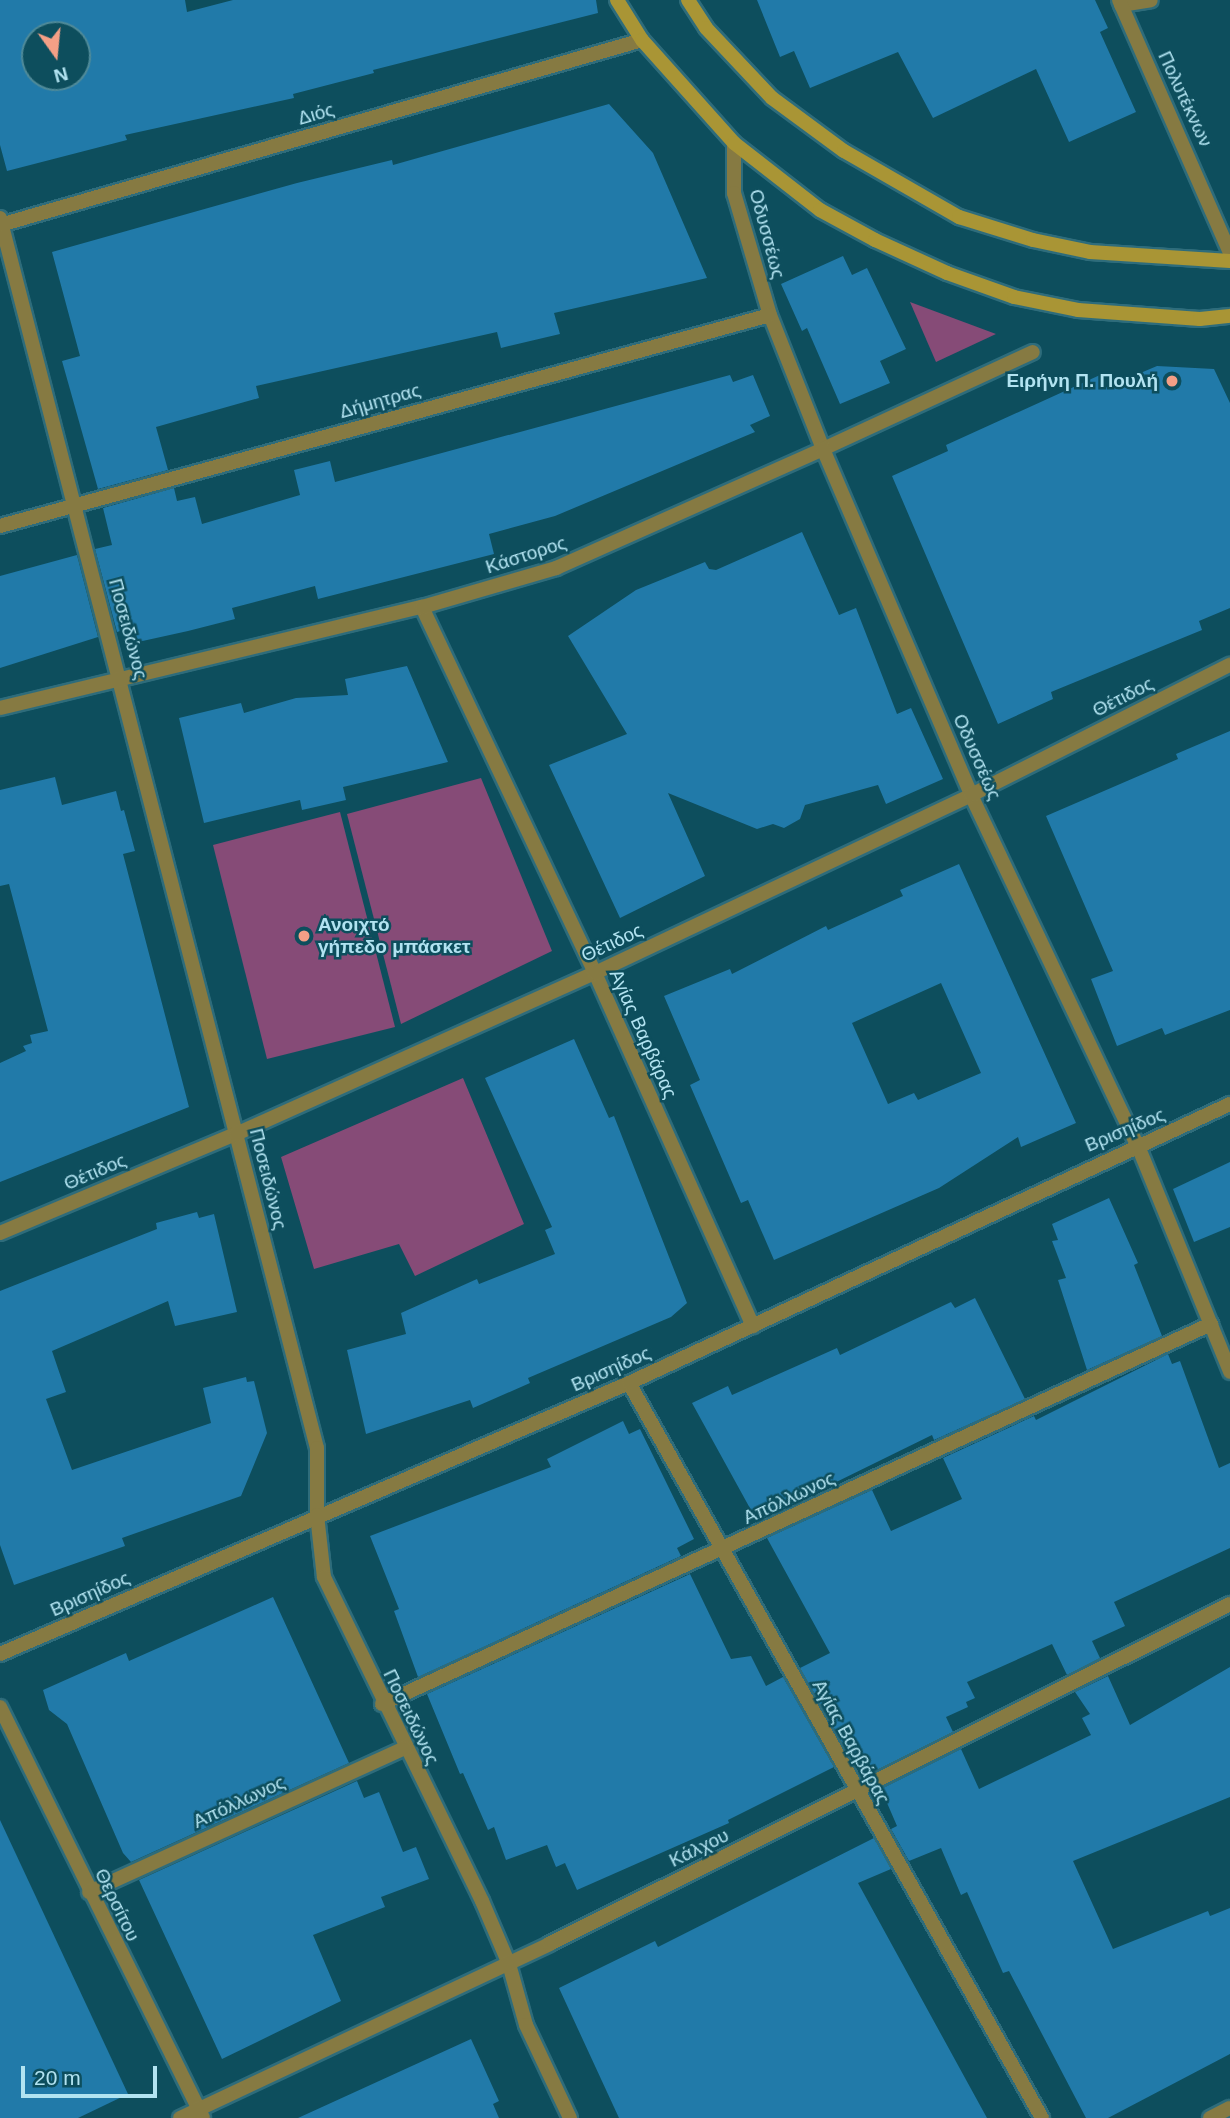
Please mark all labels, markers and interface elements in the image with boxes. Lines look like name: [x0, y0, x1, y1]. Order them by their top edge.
north arrow: [21, 21, 91, 91]
street label: Πολυτέκνων: [1153, 48, 1217, 150]
text: N: [52, 63, 70, 87]
street label: Διός: [295, 98, 337, 130]
street label: Οδυσσέως: [744, 187, 790, 281]
place label: Ειρήνη Π. Πουλή: [1006, 370, 1158, 392]
marker: Ειρήνη Π. Πουλή: [1164, 373, 1180, 389]
street label: Δήμητρας: [337, 379, 423, 423]
street label: Κάστορος: [483, 531, 569, 579]
street label: Ποσειδώνος: [104, 576, 152, 682]
street label: Θέτιδος: [1089, 672, 1157, 722]
street label: Οδυσσέως: [948, 710, 1006, 804]
place label: Ανοιχτό γήπεδο μπάσκετ: [318, 914, 471, 958]
street label: Θέτιδος: [578, 919, 646, 967]
marker: Ανοιχτό γήπεδο μπάσκετ: [296, 928, 312, 944]
street label: Αγίας Βαρβάρας: [604, 966, 682, 1102]
street label: Βρισηίδος: [1082, 1103, 1168, 1157]
street label: Ποσειδώνος: [244, 1126, 292, 1232]
street label: Θέτιδος: [61, 1149, 129, 1195]
street label: Βρισηίδος: [568, 1341, 654, 1397]
street label: Απόλλωνος: [739, 1467, 839, 1529]
street label: Βρισηίδος: [47, 1566, 133, 1622]
street label: Ποσειδώνος: [378, 1666, 444, 1768]
street label: Αγίας Βαρβάρας: [807, 1676, 895, 1808]
street label: Απόλλωνος: [189, 1771, 289, 1833]
street label: Κάλχου: [666, 1824, 732, 1872]
street label: Θερσίτου: [90, 1865, 144, 1945]
scale bar: [24, 2052, 161, 2096]
text: 20 m: [34, 2066, 81, 2089]

